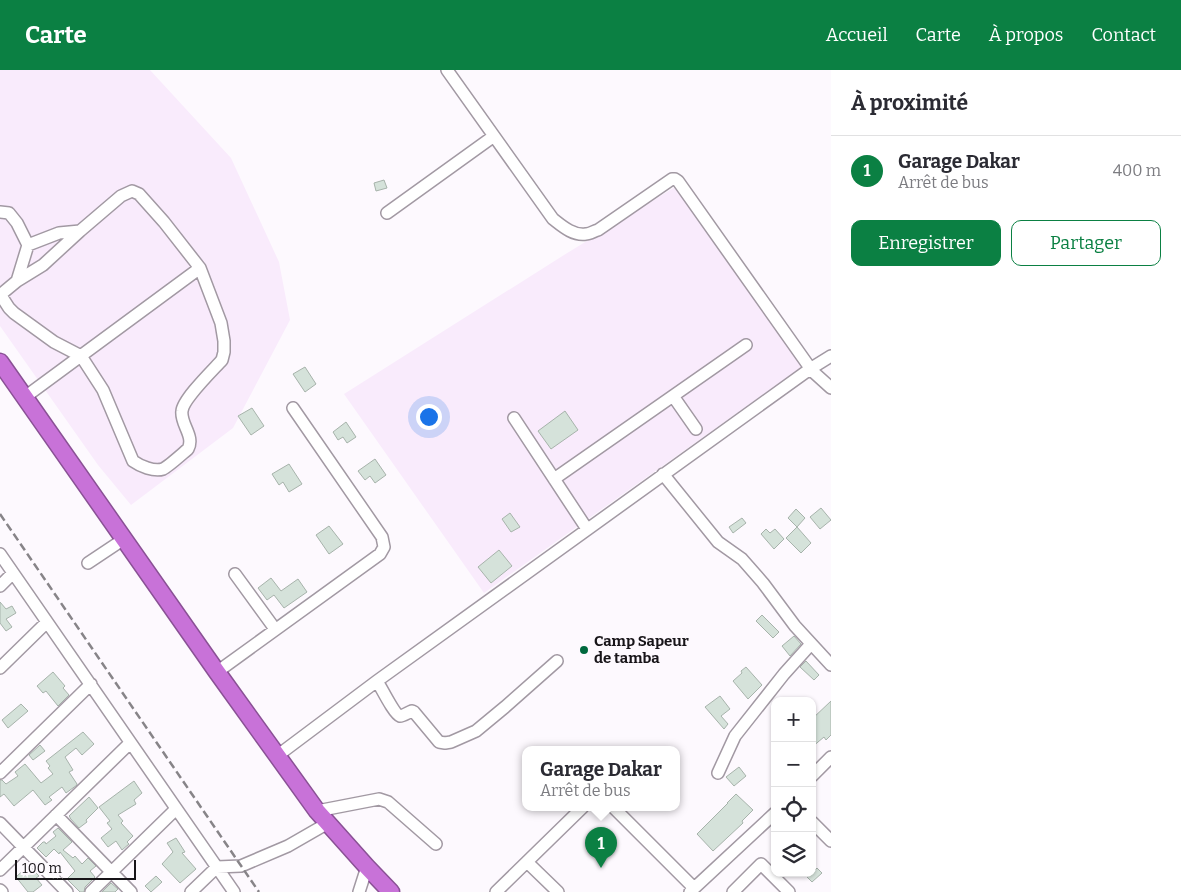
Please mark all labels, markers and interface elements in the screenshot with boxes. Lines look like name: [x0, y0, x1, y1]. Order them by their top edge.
text: Carte: [25, 21, 87, 49]
text: Accueil: [826, 24, 888, 46]
text: Carte: [916, 24, 961, 46]
text: À propos: [989, 24, 1063, 46]
text: Contact: [1091, 24, 1156, 46]
text: À proximité: [851, 90, 968, 116]
text: Garage Dakar: [898, 150, 1020, 173]
text: 1: [864, 161, 870, 180]
text: 400 m: [1113, 161, 1161, 180]
text: Arrêt de bus: [898, 173, 989, 192]
button: Enregistrer: [851, 220, 1001, 266]
button: Partager: [1011, 220, 1161, 266]
your location: [416, 404, 442, 430]
place label: Camp Sapeur de tamba: [594, 632, 689, 667]
marker: Camp Sapeur de tamba: [578, 644, 590, 656]
map controls: [771, 697, 816, 877]
button: +: [771, 697, 816, 742]
button: −: [771, 742, 816, 787]
popup: [522, 746, 680, 811]
text: Garage Dakar: [540, 758, 662, 781]
text: Arrêt de bus: [540, 781, 631, 800]
button: locate: [771, 787, 816, 832]
pin: 1: [585, 827, 617, 868]
button: layers: [771, 832, 816, 877]
scale bar: [15, 857, 136, 880]
text: 100 m: [22, 860, 62, 877]

